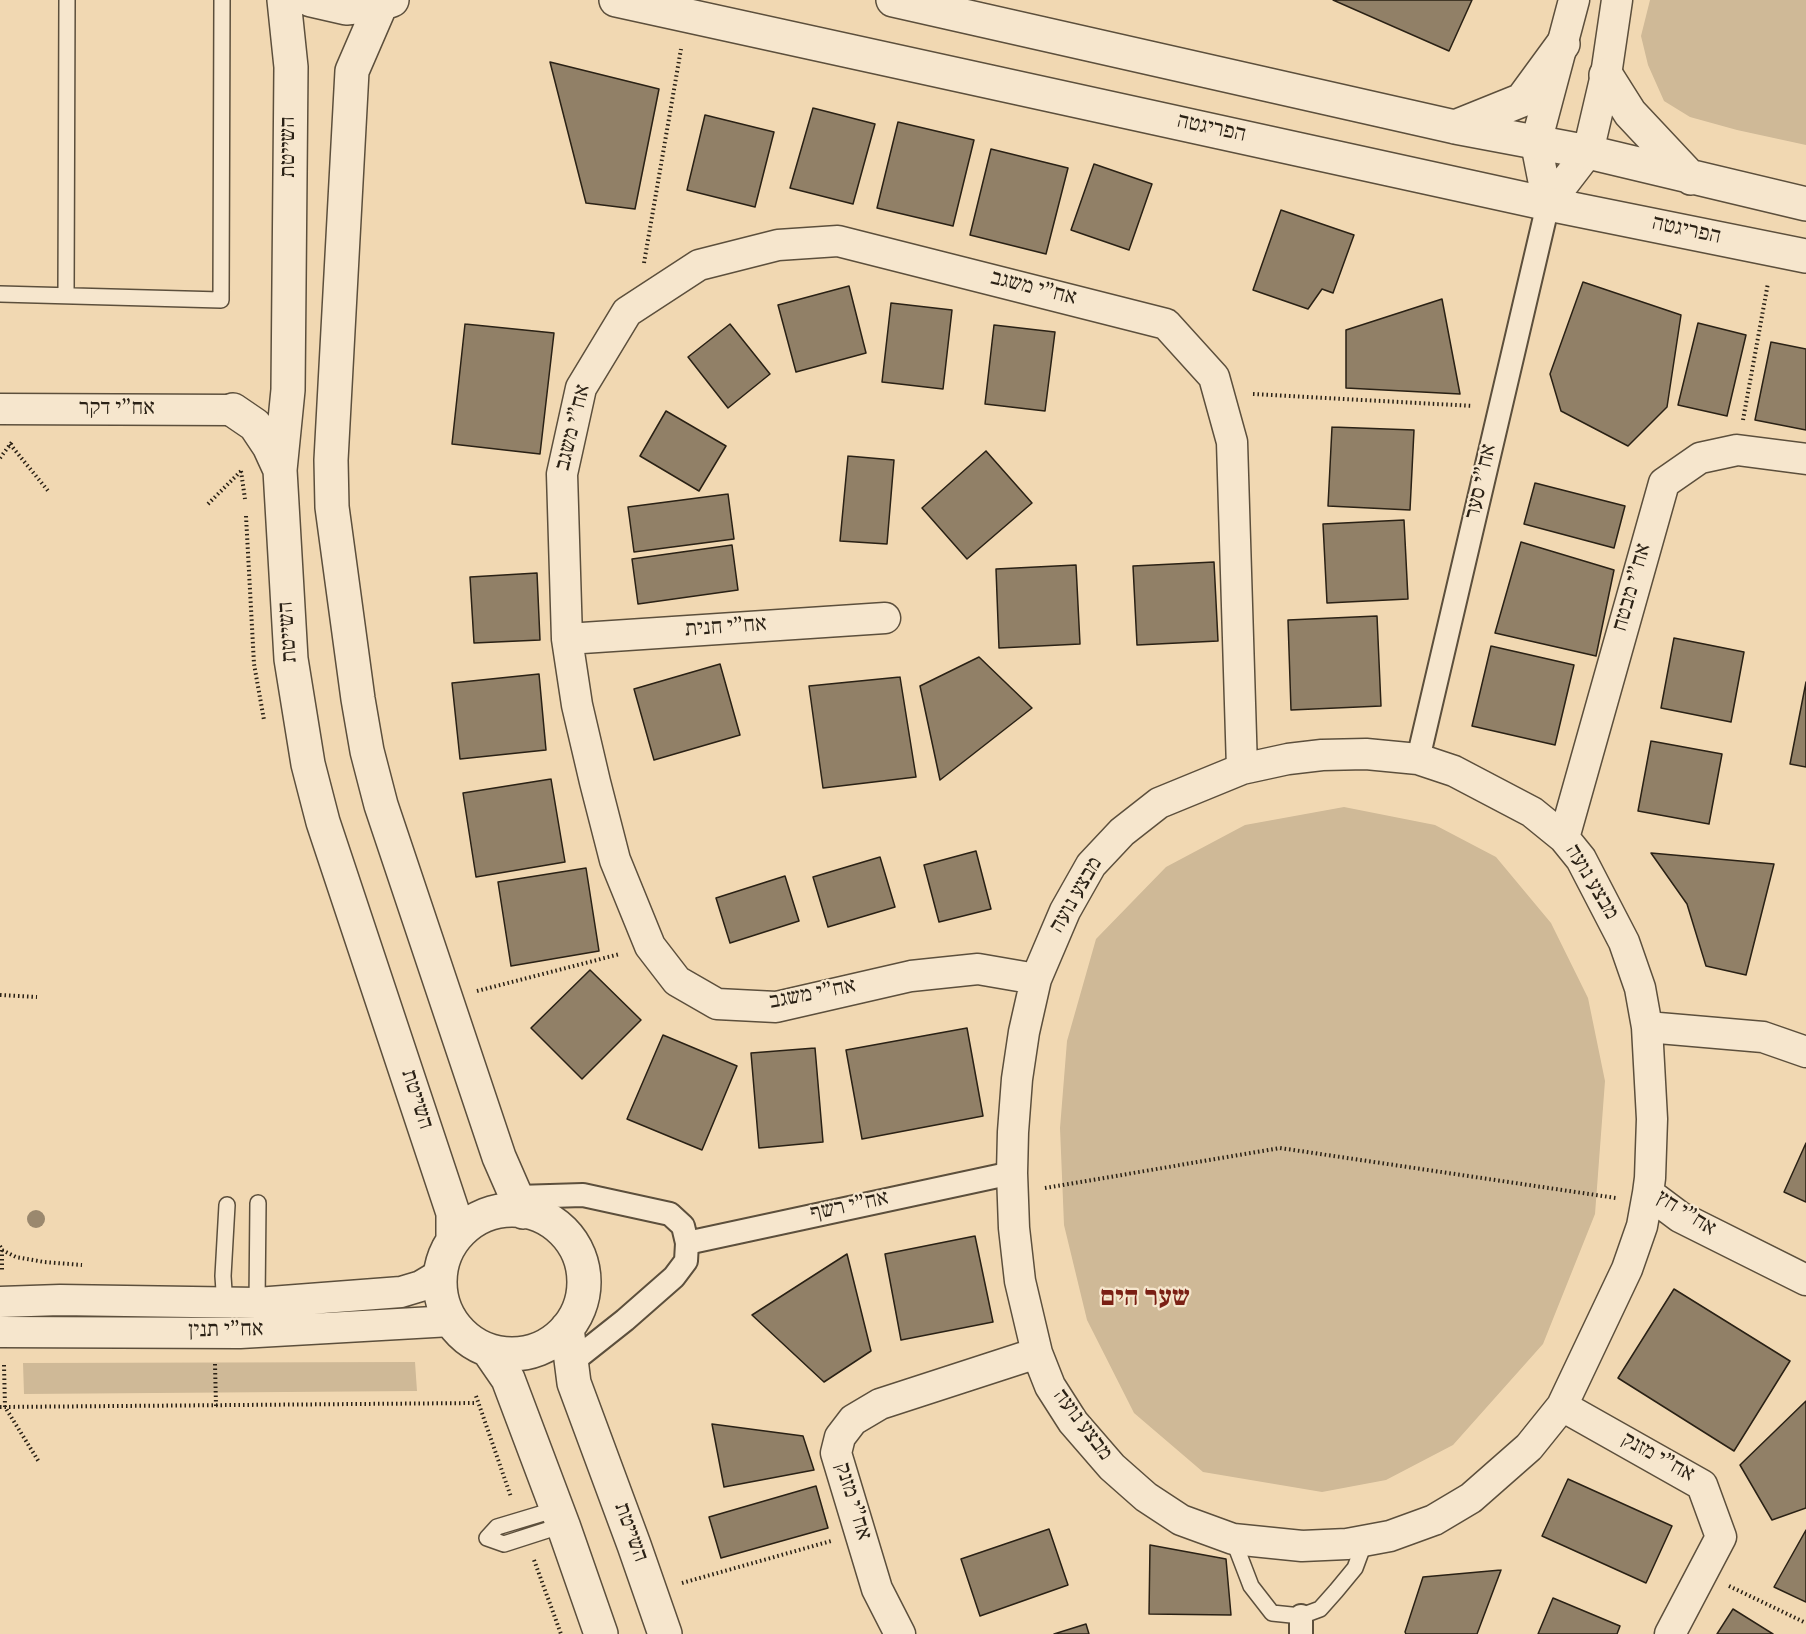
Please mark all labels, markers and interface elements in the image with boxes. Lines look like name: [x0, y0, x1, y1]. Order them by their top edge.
street label: הפריגטה: [1174, 110, 1248, 150]
street label: השייטת: [277, 116, 303, 178]
street label: הפריגטה: [1649, 212, 1723, 252]
street label: אח"י משגב: [987, 267, 1079, 313]
street label: אח"י משגב: [552, 382, 598, 474]
street label: אח"י דקר: [79, 397, 155, 423]
street label: אח"י סער: [1462, 442, 1504, 522]
street label: אח"י מבטח: [1609, 541, 1659, 635]
street label: השייטת: [275, 600, 305, 664]
street label: אח"י חנית: [684, 613, 768, 645]
street label: מבצע נועה: [1557, 840, 1623, 926]
street label: מבצע נועה: [1046, 853, 1110, 939]
street label: אח"י משגב: [767, 975, 859, 1017]
street label: השייטת: [393, 1067, 437, 1133]
street label: אח"י חץ: [1650, 1186, 1720, 1244]
street label: אח"י רשף: [809, 1187, 891, 1229]
district label: שער הים: [1100, 1283, 1190, 1317]
street label: אח"י תנין: [188, 1318, 264, 1346]
street label: מבצע נועה: [1045, 1385, 1117, 1467]
street label: אח"י מזנק: [1616, 1428, 1698, 1490]
street label: אח"י מזנק: [827, 1460, 875, 1544]
street label: השייטת: [606, 1500, 652, 1566]

